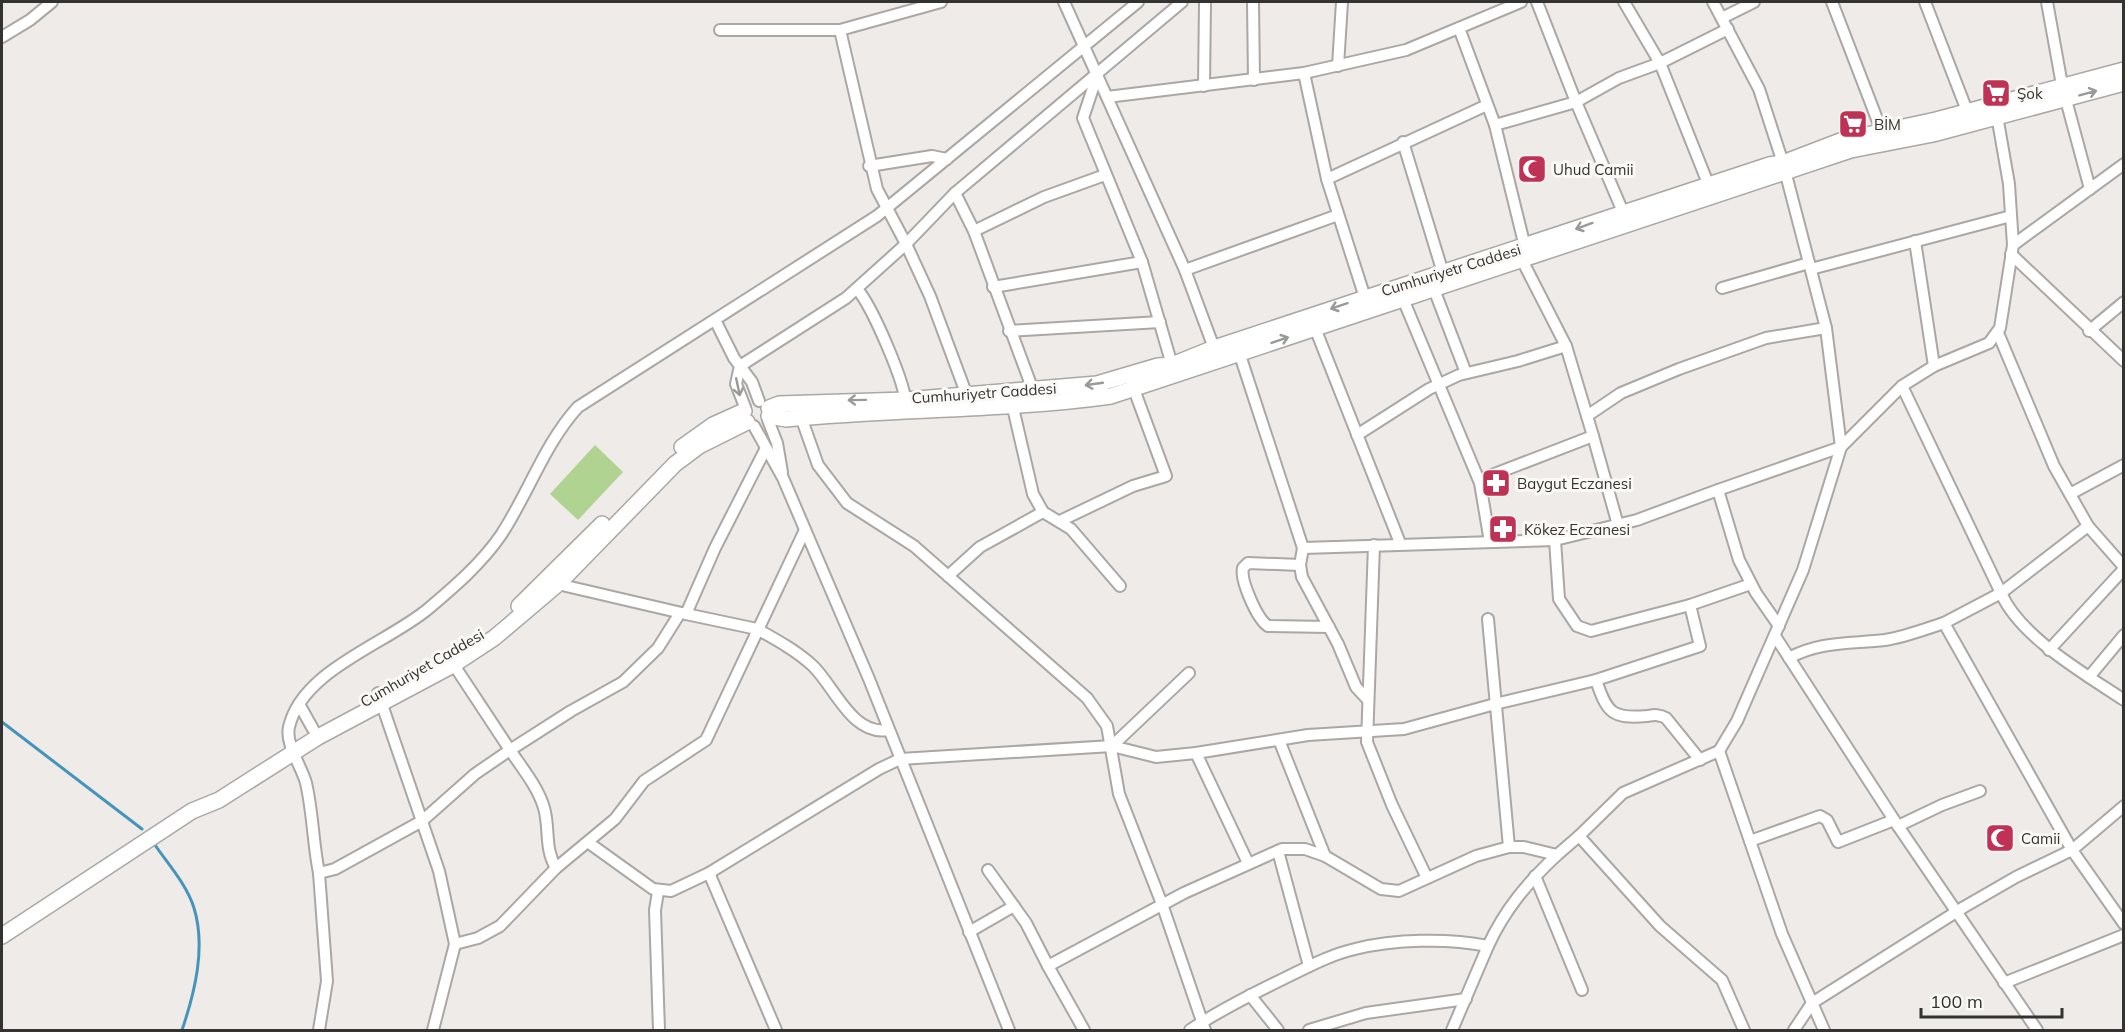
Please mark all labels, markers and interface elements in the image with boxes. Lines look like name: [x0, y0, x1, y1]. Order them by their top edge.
supermarket icon: Şok: [1980, 77, 2012, 109]
place label: Şok: [2017, 84, 2043, 103]
one-way arrow: [2078, 86, 2097, 98]
supermarket icon: BİM: [1837, 108, 1869, 140]
place label: BİM: [1874, 115, 1901, 134]
mosque icon: Uhud Camii: [1516, 153, 1548, 185]
place label: Uhud Camii: [1553, 160, 1634, 179]
one-way arrow: [1575, 221, 1594, 232]
street label: Cumhuriyetr Caddesi: [1379, 240, 1523, 300]
one-way arrow: [1330, 302, 1349, 313]
one-way arrow: [1270, 333, 1289, 344]
one-way arrow: [733, 376, 744, 396]
street label: Cumhuriyetr Caddesi: [911, 378, 1057, 408]
one-way arrow: [1084, 378, 1104, 389]
one-way arrow: [848, 394, 868, 406]
pharmacy icon: Baygut Eczanesi: [1480, 467, 1512, 499]
place label: Baygut Eczanesi: [1517, 474, 1632, 493]
pharmacy icon: Kökez Eczanesi: [1487, 513, 1519, 545]
place label: Kökez Eczanesi: [1524, 520, 1630, 539]
street label: Cumhuriyet Caddesi: [357, 625, 487, 711]
mosque icon: Camii: [1984, 822, 2016, 854]
place label: Camii: [2021, 829, 2060, 848]
scale bar: [1921, 981, 2062, 1019]
text: 100 m: [1930, 990, 1983, 1013]

